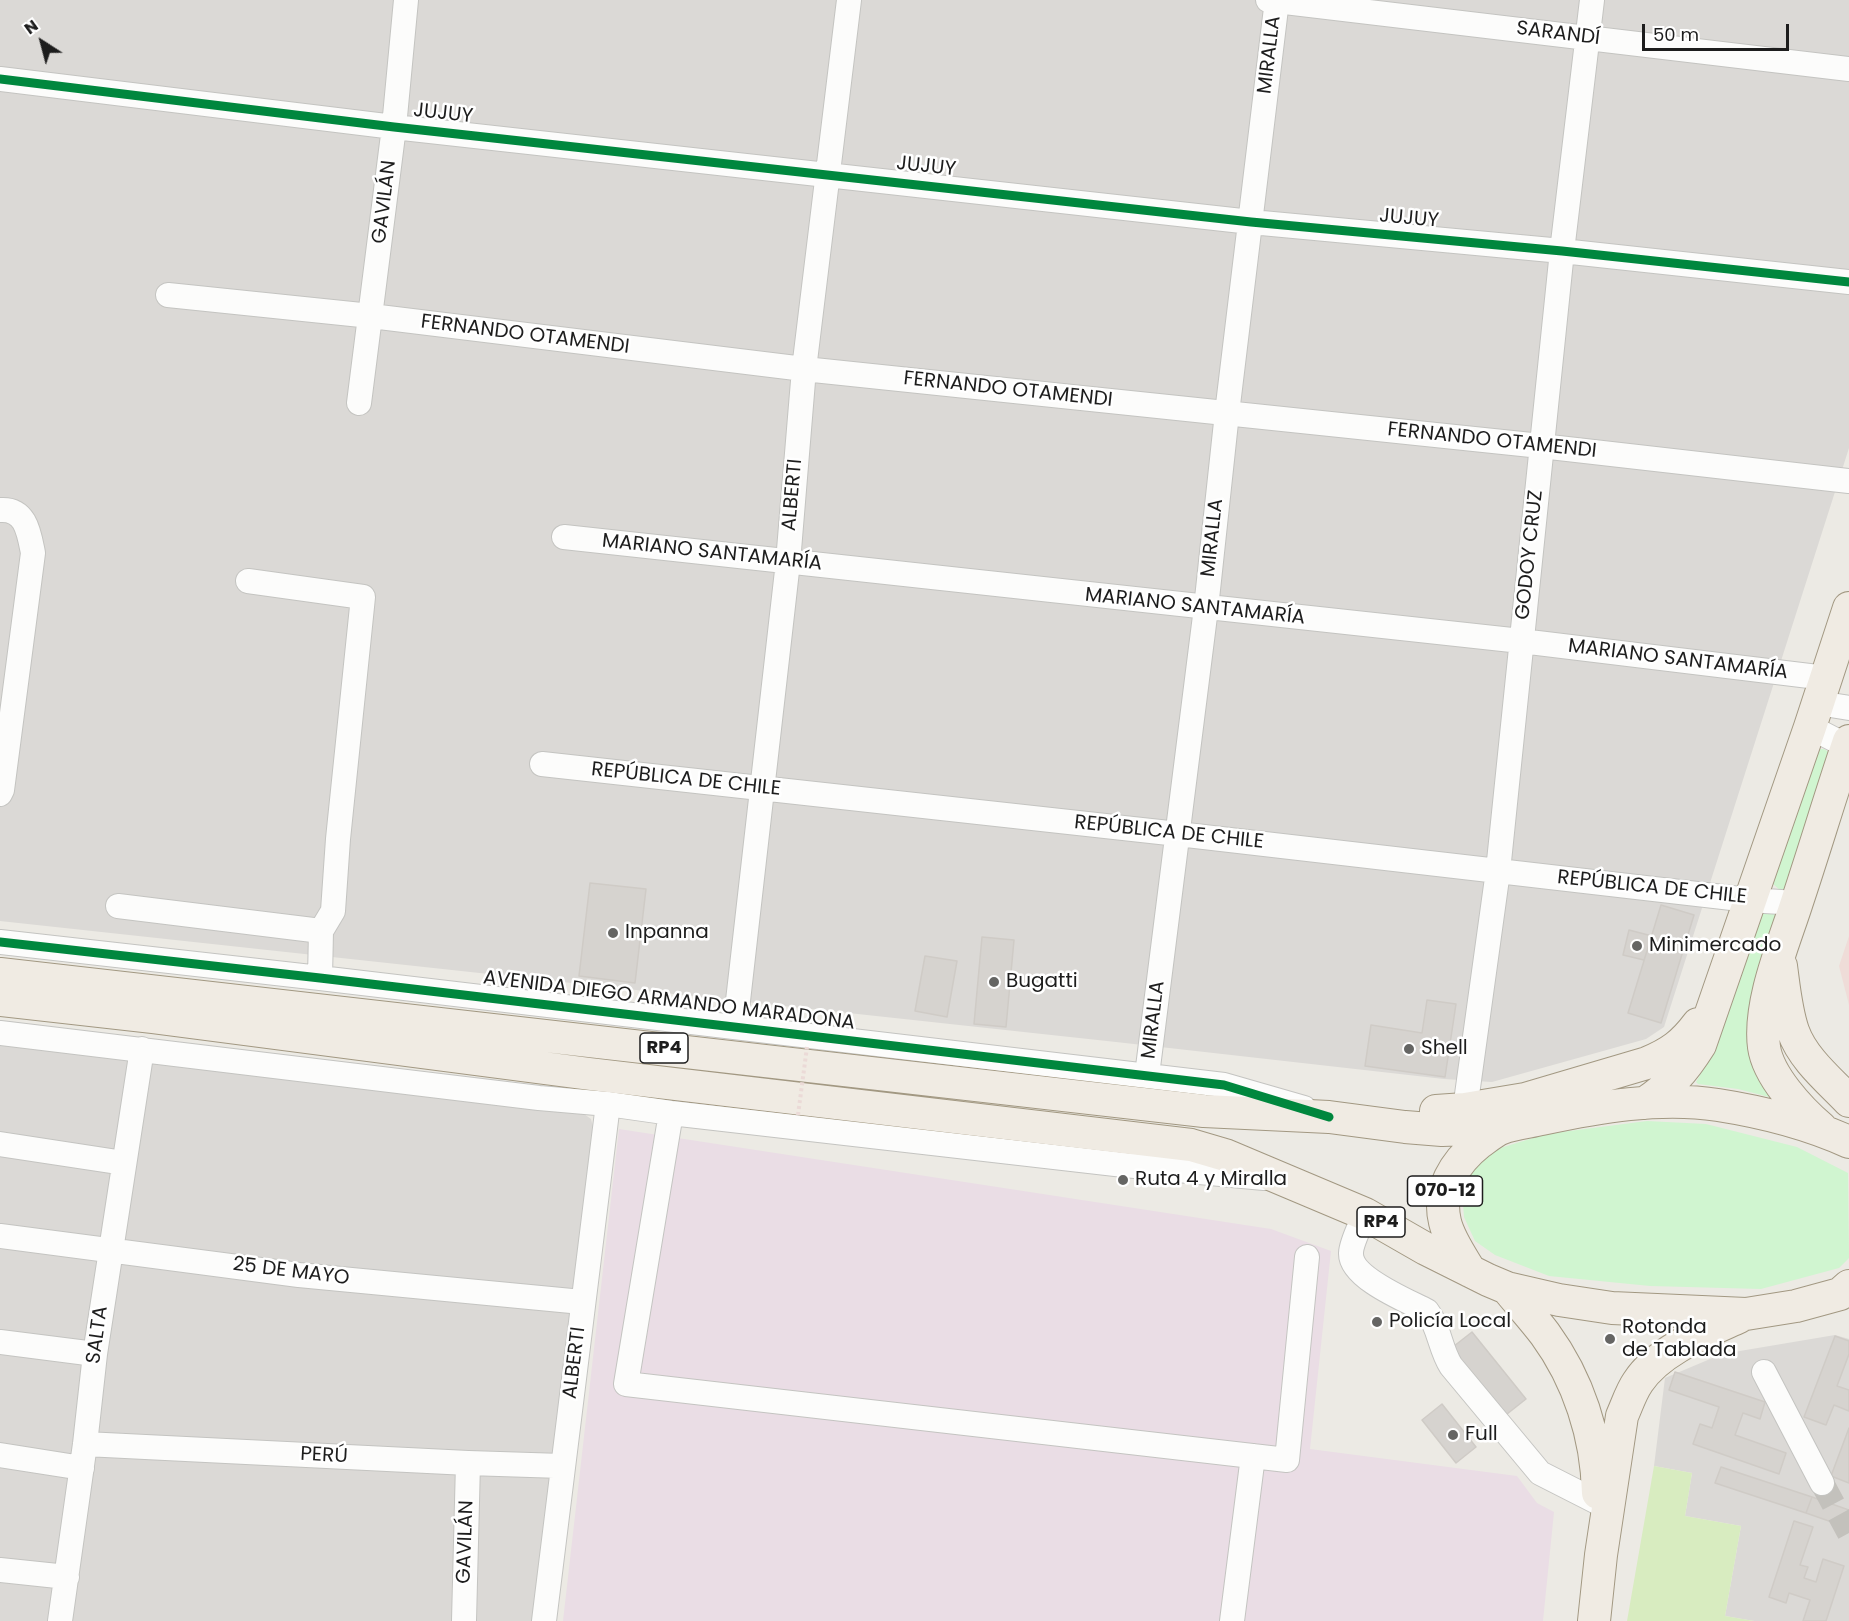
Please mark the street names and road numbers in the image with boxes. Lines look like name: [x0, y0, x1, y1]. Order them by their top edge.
street label: MIRALLA: [1253, 15, 1287, 95]
street label: SARANDÍ: [1515, 17, 1601, 51]
street label: JUJUY: [412, 99, 474, 129]
street label: JUJUY: [895, 152, 957, 182]
street label: GAVILÁN: [368, 159, 402, 245]
street label: JUJUY: [1378, 204, 1440, 234]
street label: FERNANDO OTAMENDI: [419, 310, 631, 360]
street label: FERNANDO OTAMENDI: [902, 367, 1114, 413]
street label: FERNANDO OTAMENDI: [1386, 418, 1598, 464]
street label: ALBERTI: [778, 458, 808, 532]
street label: GODOY CRUZ: [1511, 489, 1549, 621]
street label: MIRALLA: [1197, 498, 1229, 578]
street label: MARIANO SANTAMARÍA: [601, 530, 823, 576]
street label: MARIANO SANTAMARÍA: [1084, 584, 1306, 630]
street label: MARIANO SANTAMARÍA: [1567, 635, 1789, 685]
street label: REPÚBLICA DE CHILE: [590, 758, 782, 802]
street label: REPÚBLICA DE CHILE: [1073, 811, 1265, 855]
street label: REPÚBLICA DE CHILE: [1556, 866, 1748, 910]
street label: AVENIDA DIEGO ARMANDO MARADONA: [482, 966, 856, 1036]
street label: MIRALLA: [1137, 980, 1171, 1060]
road number: RP4: [640, 1033, 688, 1063]
road number: 070-12: [1408, 1176, 1482, 1206]
road number: RP4: [1357, 1207, 1405, 1237]
street label: 25 DE MAYO: [231, 1253, 351, 1291]
street label: SALTA: [82, 1305, 114, 1365]
street label: ALBERTI: [559, 1326, 591, 1400]
street label: PERÚ: [300, 1443, 348, 1469]
street label: GAVILÁN: [453, 1500, 479, 1584]

